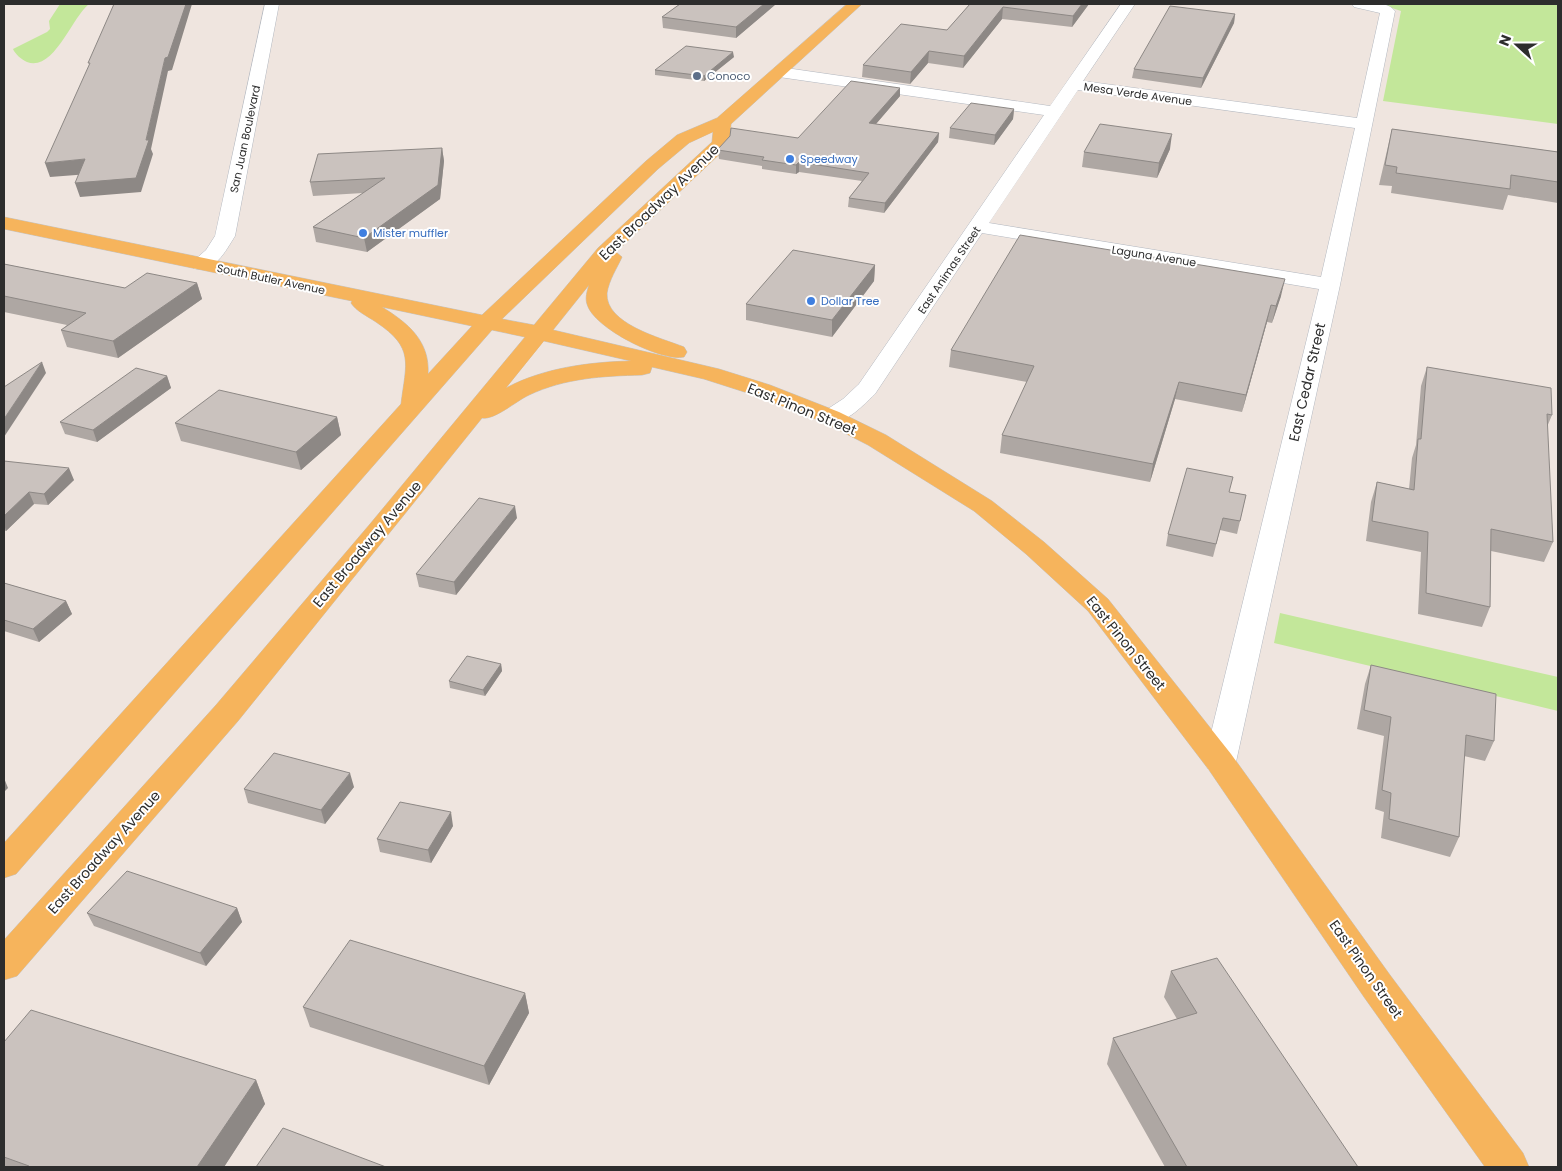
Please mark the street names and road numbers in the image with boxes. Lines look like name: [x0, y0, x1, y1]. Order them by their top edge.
street label: Mesa Verde Avenue: [1083, 78, 1193, 110]
street label: San Juan Boulevard: [226, 84, 264, 194]
street label: East Broadway Avenue: [595, 139, 724, 265]
street label: East Animas Street: [914, 223, 984, 317]
street label: Laguna Avenue: [1111, 241, 1198, 271]
street label: South Butler Avenue: [215, 260, 327, 298]
street label: East Cedar Street: [1284, 321, 1330, 443]
street label: East Pinon Street: [744, 378, 860, 440]
street label: East Broadway Avenue: [308, 476, 426, 612]
street label: East Pinon Street: [1082, 592, 1170, 694]
street label: East Broadway Avenue: [43, 786, 165, 918]
street label: East Pinon Street: [1325, 916, 1407, 1022]

